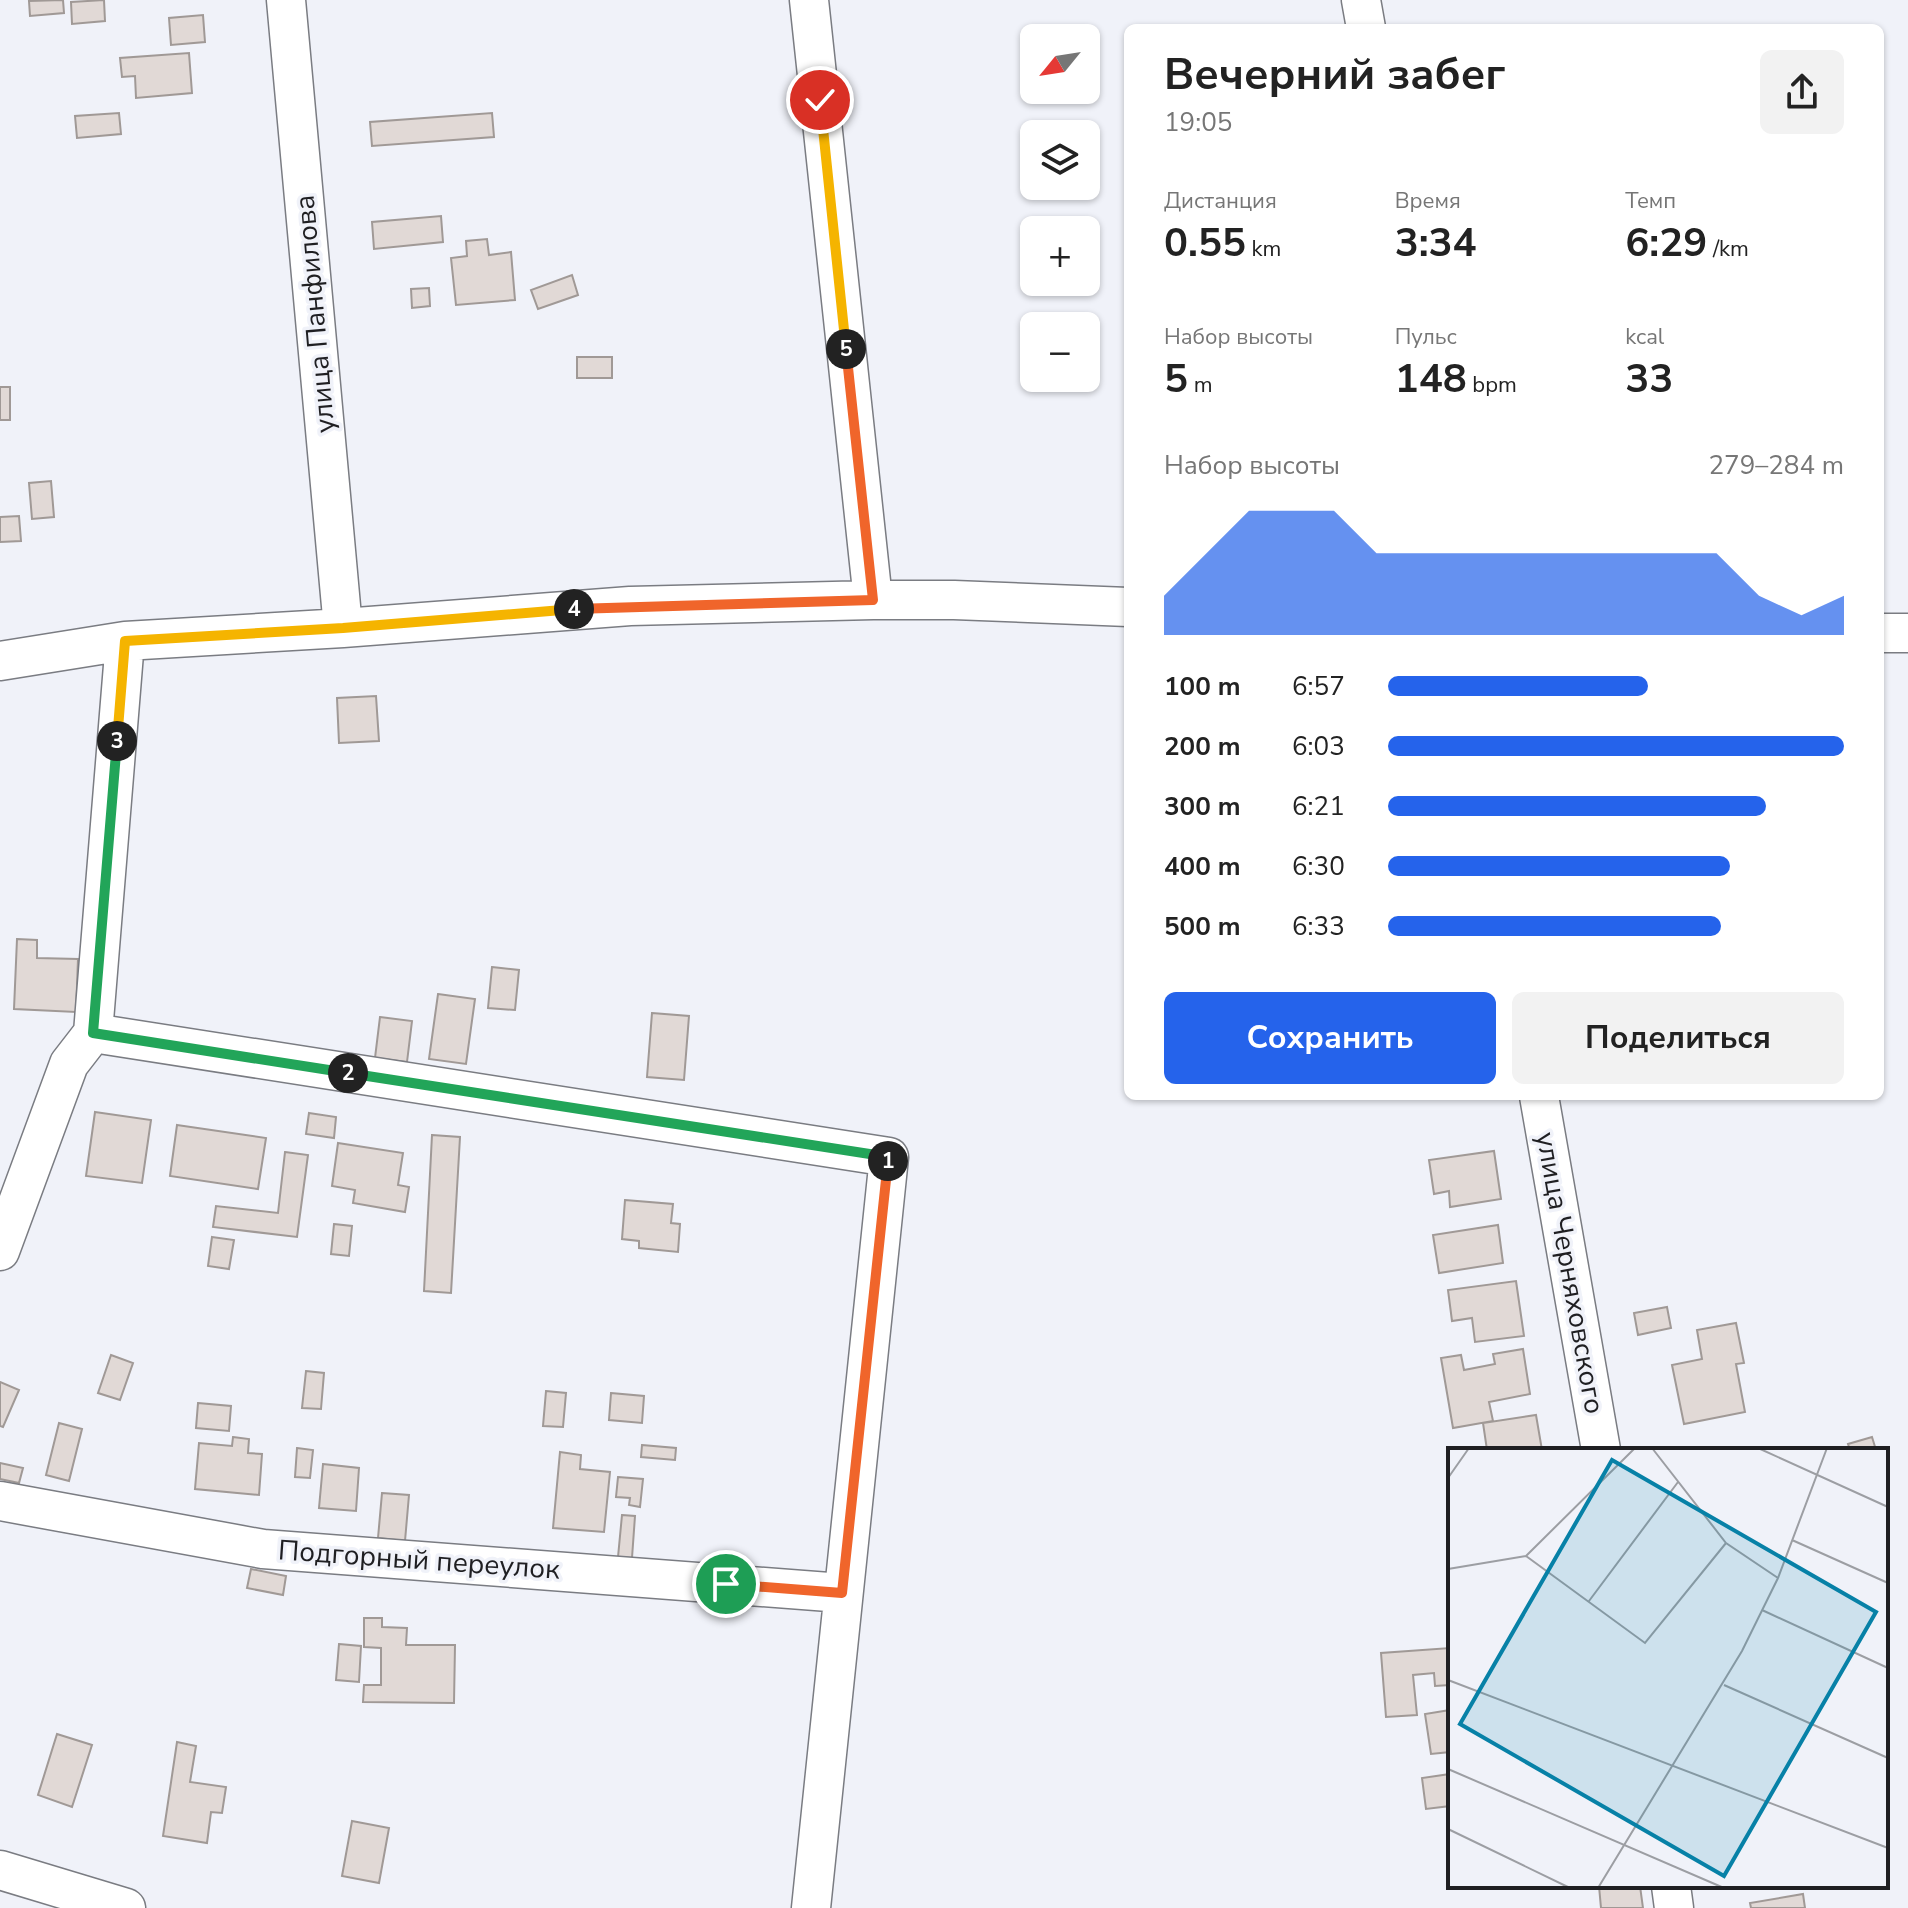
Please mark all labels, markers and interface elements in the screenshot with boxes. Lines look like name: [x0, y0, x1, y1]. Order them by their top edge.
north arrow: [1020, 24, 1100, 104]
map controls: [1020, 24, 1100, 392]
text: Вечерний забег: [1164, 45, 1505, 105]
button: share: [1760, 50, 1844, 134]
pin: [786, 66, 854, 134]
icon: check: [798, 78, 842, 122]
text: 19:05: [1164, 105, 1232, 140]
button: layers: [1020, 120, 1100, 200]
text: Дистанция: [1164, 186, 1277, 216]
text: Время: [1395, 186, 1461, 216]
text: Темп: [1625, 186, 1676, 216]
street label: улица Панфилова: [286, 193, 344, 435]
button: +: [1020, 216, 1100, 296]
text: 0.55: [1164, 216, 1246, 270]
text: 3:34: [1395, 216, 1477, 270]
text: 6:29: [1625, 216, 1707, 270]
text: km: [1246, 234, 1281, 264]
text: /km: [1707, 234, 1749, 264]
button: −: [1020, 312, 1100, 392]
text: Набор высоты: [1164, 322, 1313, 352]
text: Пульс: [1395, 322, 1457, 352]
text: kcal: [1625, 322, 1664, 352]
pin: 5: [826, 329, 866, 369]
text: 5: [839, 334, 853, 364]
text: 5: [1164, 352, 1188, 406]
text: 148: [1395, 352, 1467, 406]
text: 33: [1625, 352, 1673, 406]
text: m: [1188, 370, 1213, 400]
text: bpm: [1467, 370, 1517, 400]
text: Набор высоты: [1164, 448, 1340, 483]
text: 279–284 m: [1708, 448, 1844, 483]
pin: 4: [554, 589, 594, 629]
text: 4: [567, 594, 581, 624]
text: 100 m: [1164, 669, 1241, 704]
text: 6:57: [1292, 669, 1345, 704]
pin: 3: [97, 721, 137, 761]
text: 3: [110, 726, 124, 756]
text: 200 m: [1164, 729, 1241, 764]
text: 6:03: [1292, 729, 1345, 764]
text: 300 m: [1164, 789, 1241, 824]
text: 6:21: [1292, 789, 1345, 824]
text: 400 m: [1164, 849, 1241, 884]
text: 6:30: [1292, 849, 1345, 884]
text: 500 m: [1164, 909, 1241, 944]
text: 6:33: [1292, 909, 1345, 944]
button: Сохранить: [1164, 992, 1496, 1084]
button: Поделиться: [1512, 992, 1844, 1084]
pin: 2: [328, 1053, 368, 1093]
text: 2: [341, 1058, 355, 1088]
street label: улица Черняховского: [1527, 1129, 1613, 1417]
pin: 1: [868, 1141, 908, 1181]
text: 1: [881, 1146, 895, 1176]
inset map: [1448, 1448, 1888, 1888]
street label: Подгорный переулок: [277, 1531, 561, 1589]
pin: [692, 1550, 760, 1618]
icon: arrive: [704, 1562, 748, 1606]

